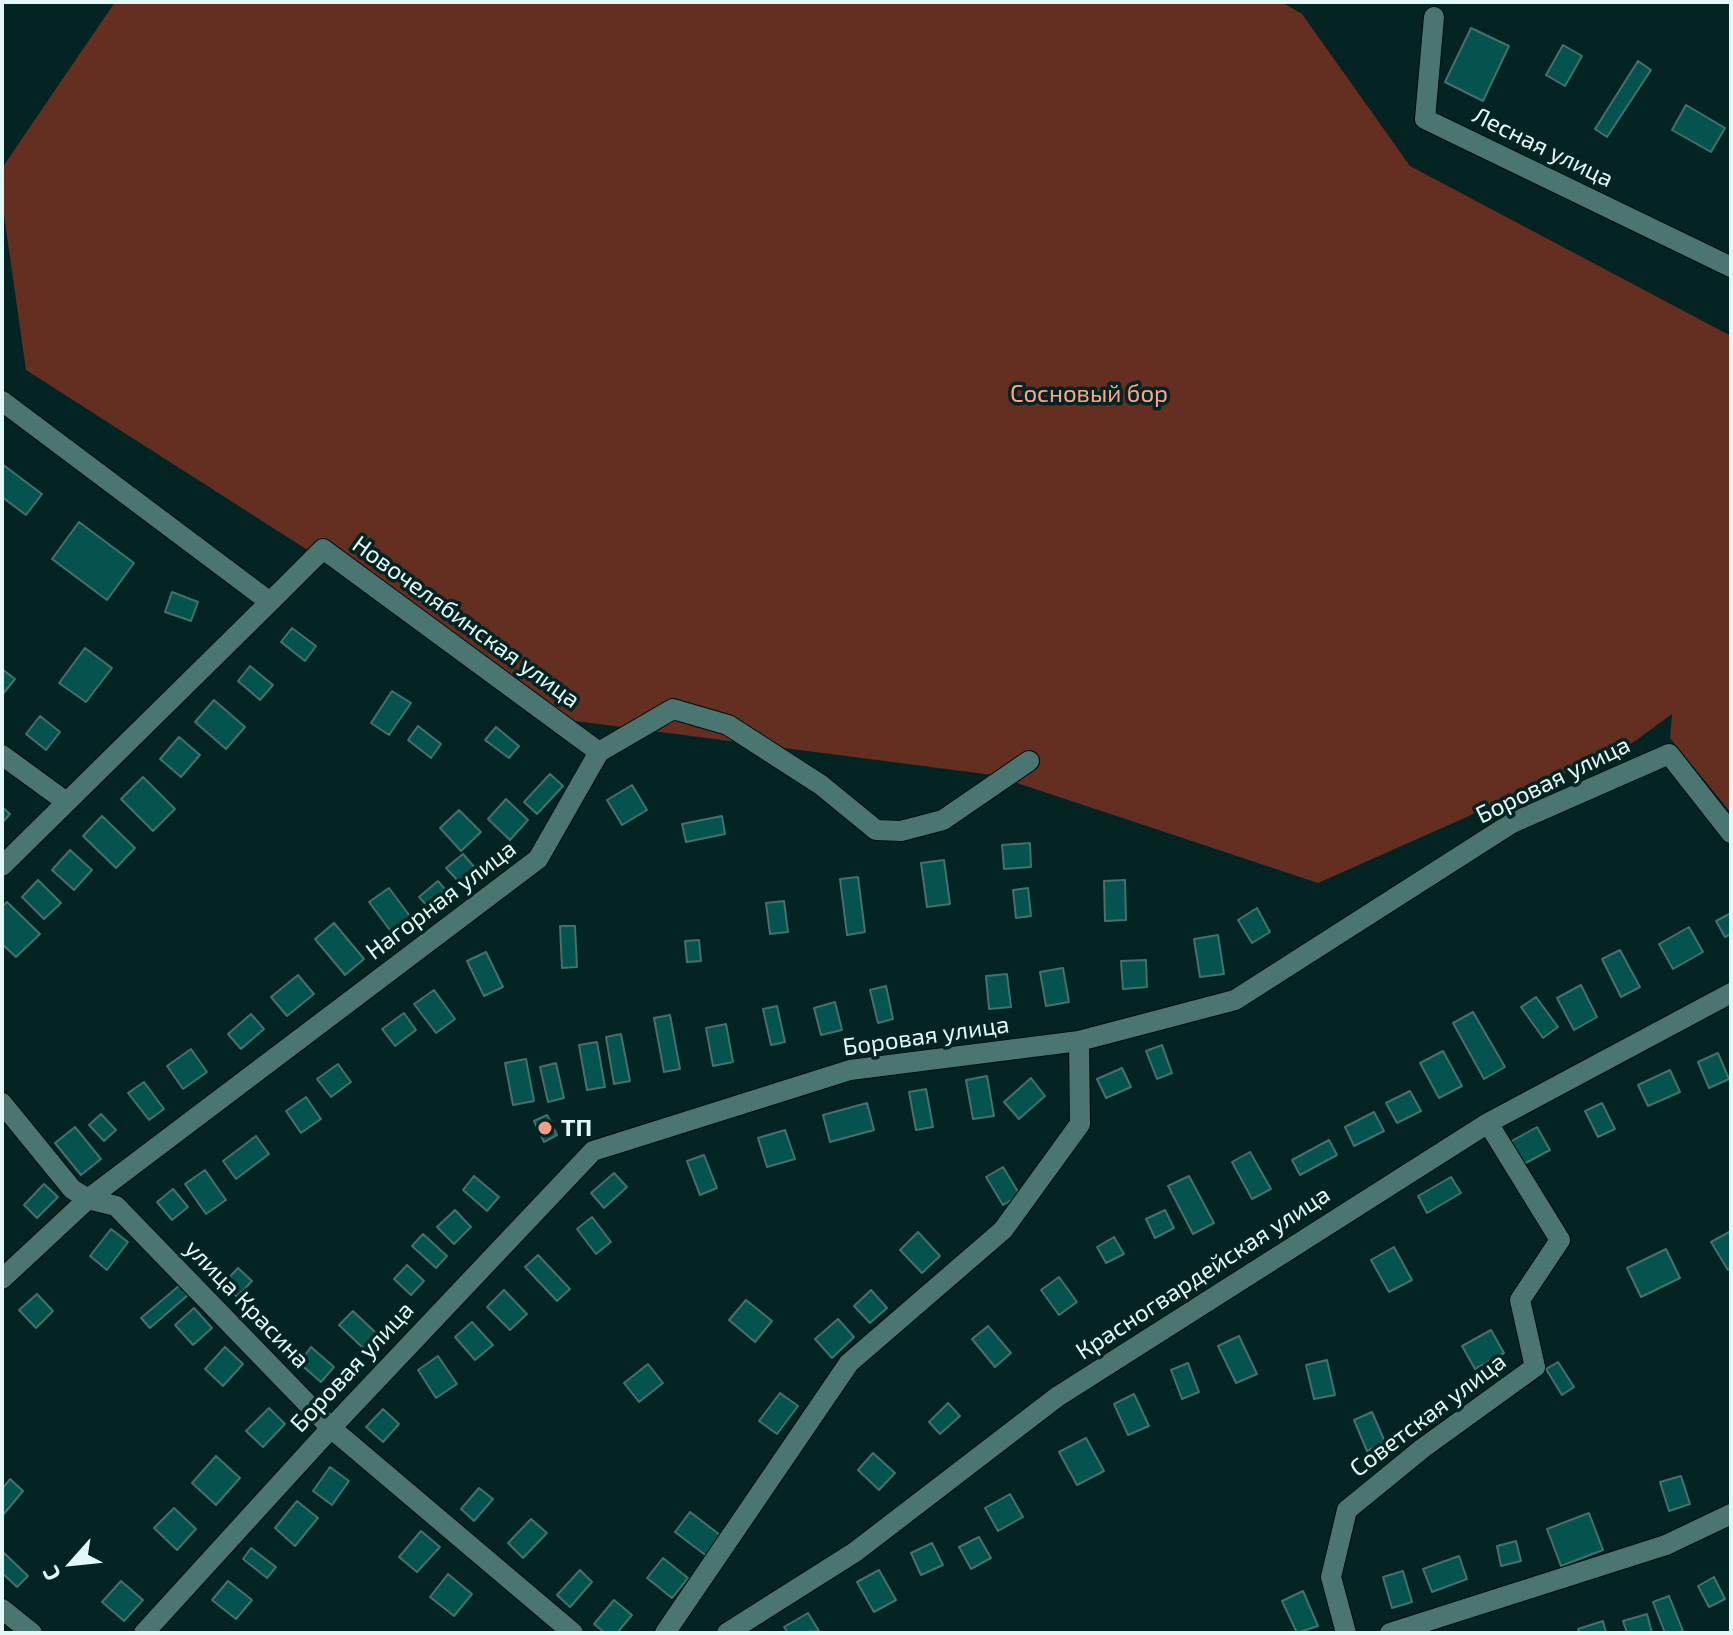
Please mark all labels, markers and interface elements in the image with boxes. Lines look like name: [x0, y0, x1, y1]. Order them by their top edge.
street label: Лесная улица: [1468, 101, 1618, 193]
park label: Сосновый бор: [1010, 380, 1168, 408]
street label: Новочелябинская улица: [347, 530, 585, 714]
street label: Боровая улица: [1471, 730, 1635, 830]
street label: Нагорная улица: [360, 834, 522, 966]
street label: Боровая улица: [841, 1010, 1011, 1062]
place label: ТП: [561, 1114, 592, 1142]
marker: ТП: [536, 1119, 554, 1137]
street label: Красногвардейская улица: [1071, 1180, 1335, 1366]
street label: улица Красина: [179, 1234, 315, 1374]
street label: Боровая улица: [284, 1296, 420, 1438]
street label: Советская улица: [1344, 1347, 1512, 1483]
north arrow: [32, 1523, 112, 1603]
text: С: [36, 1562, 65, 1586]

